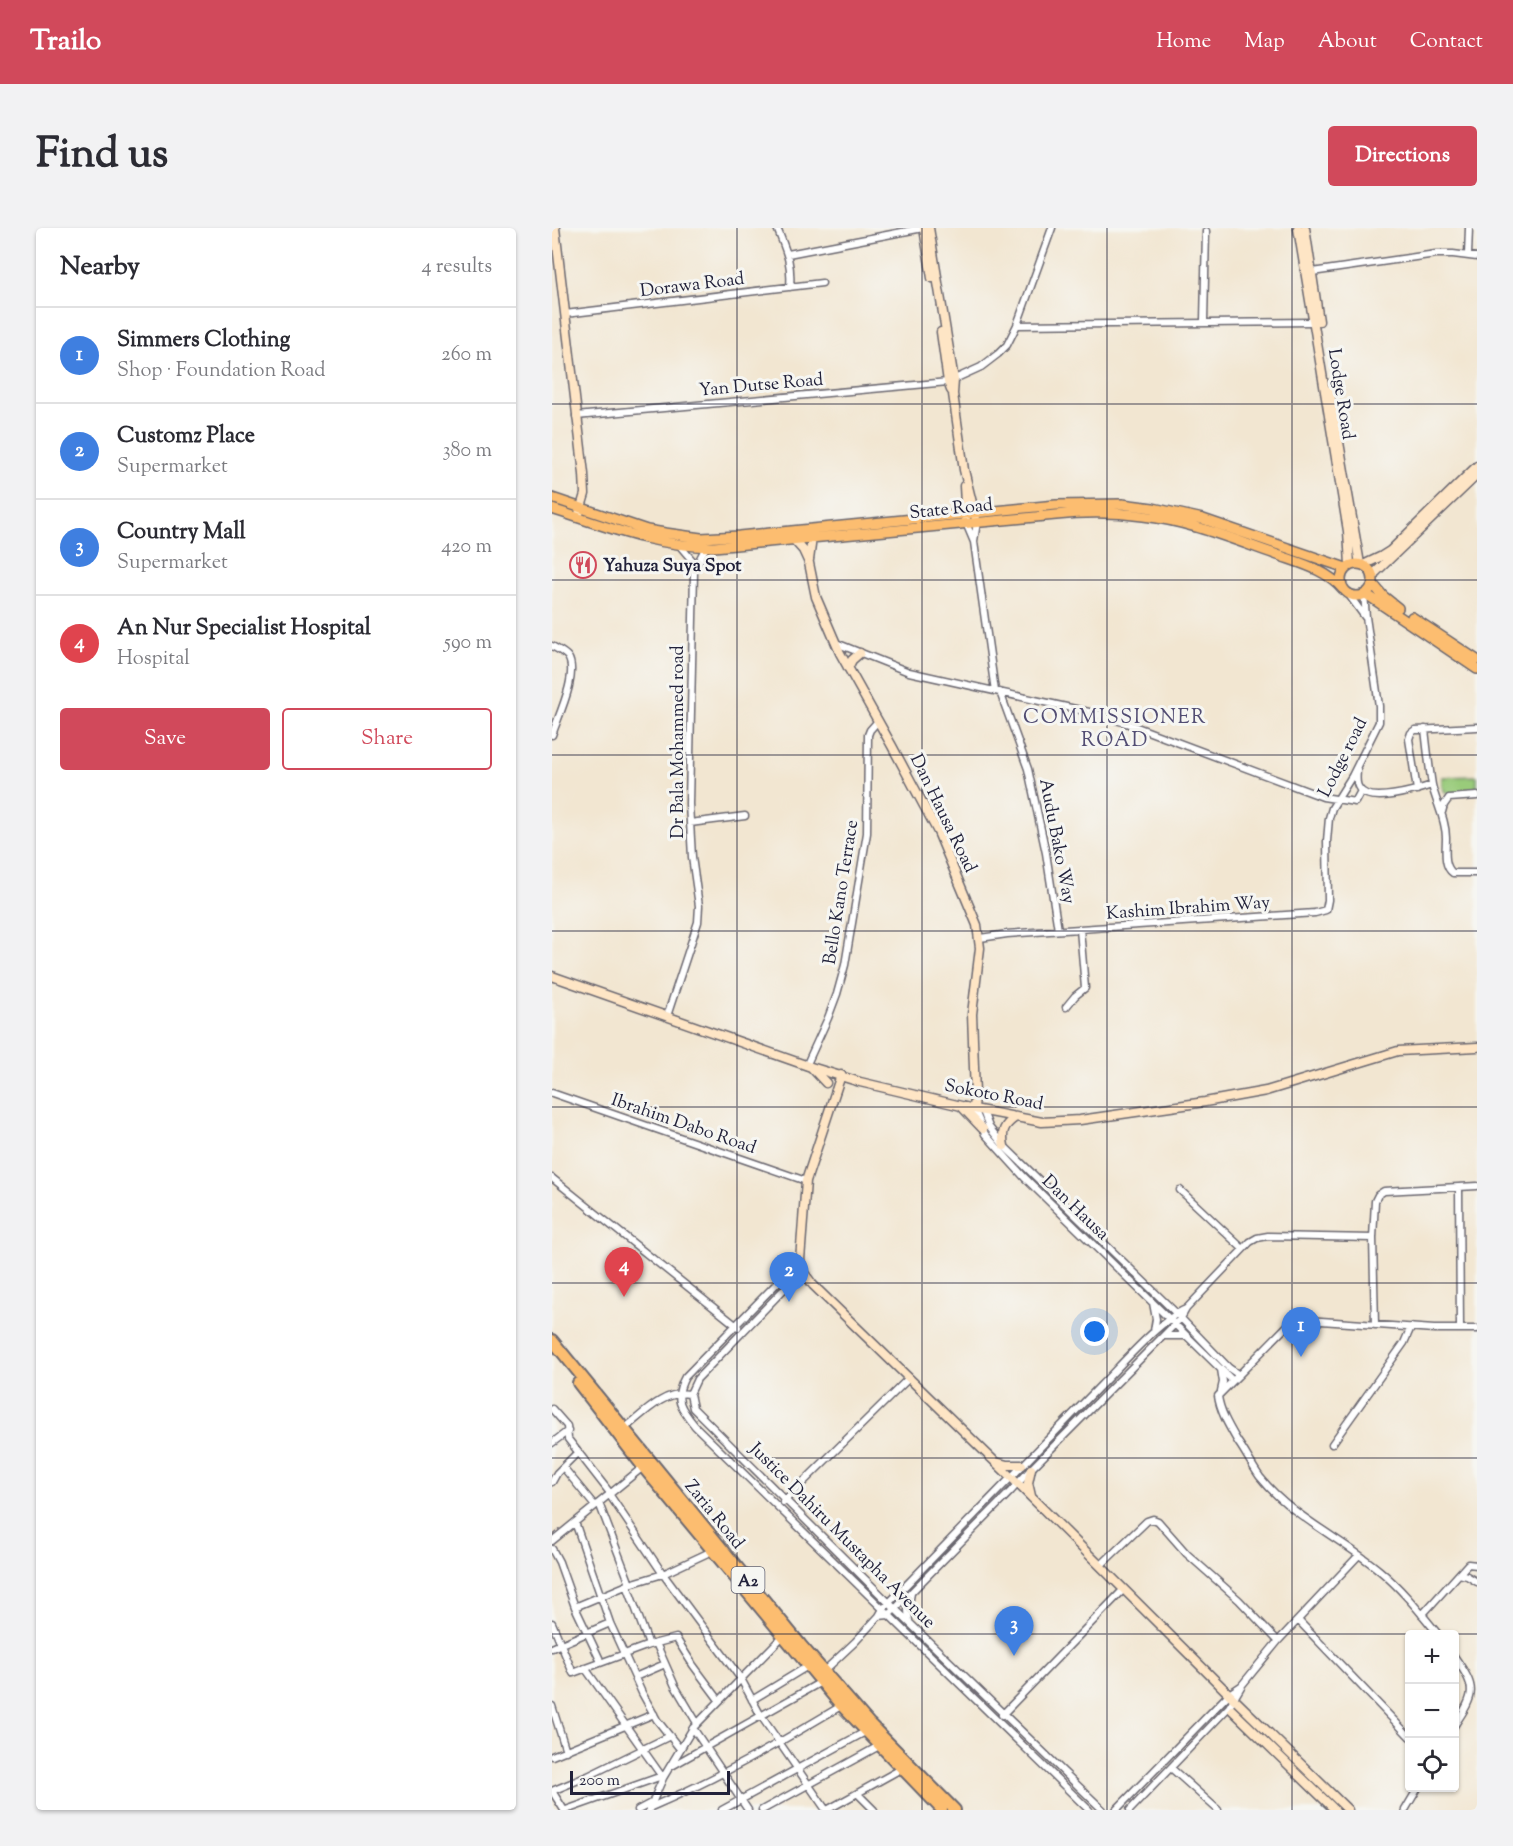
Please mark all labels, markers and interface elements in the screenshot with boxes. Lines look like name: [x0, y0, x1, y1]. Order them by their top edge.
text: Trailo: [30, 22, 101, 62]
text: Home: [1156, 27, 1211, 57]
text: Map: [1244, 27, 1285, 57]
text: About: [1318, 27, 1377, 57]
text: Contact: [1410, 27, 1483, 57]
text: Find us: [36, 126, 168, 186]
button: Directions: [1328, 126, 1477, 186]
text: Nearby: [60, 249, 140, 286]
text: 4 results: [421, 253, 492, 282]
street label: Dorawa Road: [639, 267, 746, 305]
text: Simmers Clothing: [117, 325, 290, 357]
text: 1: [76, 341, 83, 370]
text: 260 m: [441, 341, 492, 370]
street label: Lodge Road: [1320, 347, 1360, 442]
text: Shop · Foundation Road: [117, 357, 325, 386]
street label: Yan Dutse Road: [698, 368, 825, 404]
text: Customz Place: [117, 421, 255, 453]
text: 2: [75, 437, 84, 466]
text: 380 m: [443, 437, 492, 466]
text: Supermarket: [117, 453, 228, 482]
street label: State Road: [908, 493, 994, 527]
text: Country Mall: [117, 517, 246, 549]
text: 3: [75, 533, 84, 562]
text: 420 m: [441, 533, 492, 562]
text: Supermarket: [117, 549, 228, 578]
restaurant icon: Yahuza Suya Spot: [568, 550, 598, 580]
place label: Yahuza Suya Spot: [603, 554, 742, 580]
text: An Nur Specialist Hospital: [117, 613, 371, 645]
text: 4: [74, 629, 85, 658]
text: 590 m: [444, 629, 492, 658]
text: Hospital: [117, 645, 190, 674]
street label: Dr Bala Mohammed road: [666, 645, 692, 839]
district label: COMMISSIONER ROAD: [1023, 704, 1207, 756]
button: Save: [60, 708, 270, 770]
button: Share: [282, 708, 492, 770]
street label: Lodge road: [1313, 714, 1375, 802]
street label: Dan Hausa Road: [902, 750, 982, 878]
street label: Audu Bako Way: [1031, 776, 1081, 906]
street label: Bello Kano Terrace: [818, 818, 866, 967]
street label: Kashim Ibrahim Way: [1105, 890, 1271, 928]
street label: Sokoto Road: [942, 1074, 1045, 1118]
street label: Ibrahim Dabo Road: [607, 1088, 759, 1162]
street label: Dan Hausa: [1035, 1170, 1114, 1247]
pin: 4: [604, 1248, 644, 1297]
pin: 2: [770, 1252, 808, 1302]
pin: 1: [1282, 1308, 1320, 1357]
your location: [1080, 1317, 1109, 1346]
street label: Justice Dahiru Mustapha Avenue: [742, 1437, 941, 1635]
street label: Zaria Road: [677, 1475, 750, 1556]
road number: A2: [732, 1567, 764, 1593]
pin: 3: [994, 1606, 1034, 1656]
map controls: [1405, 1630, 1459, 1792]
button: +: [1405, 1630, 1459, 1684]
button: −: [1405, 1684, 1459, 1738]
button: locate: [1405, 1738, 1459, 1792]
scale bar: [570, 1768, 730, 1796]
text: 200 m: [579, 1770, 620, 1793]

